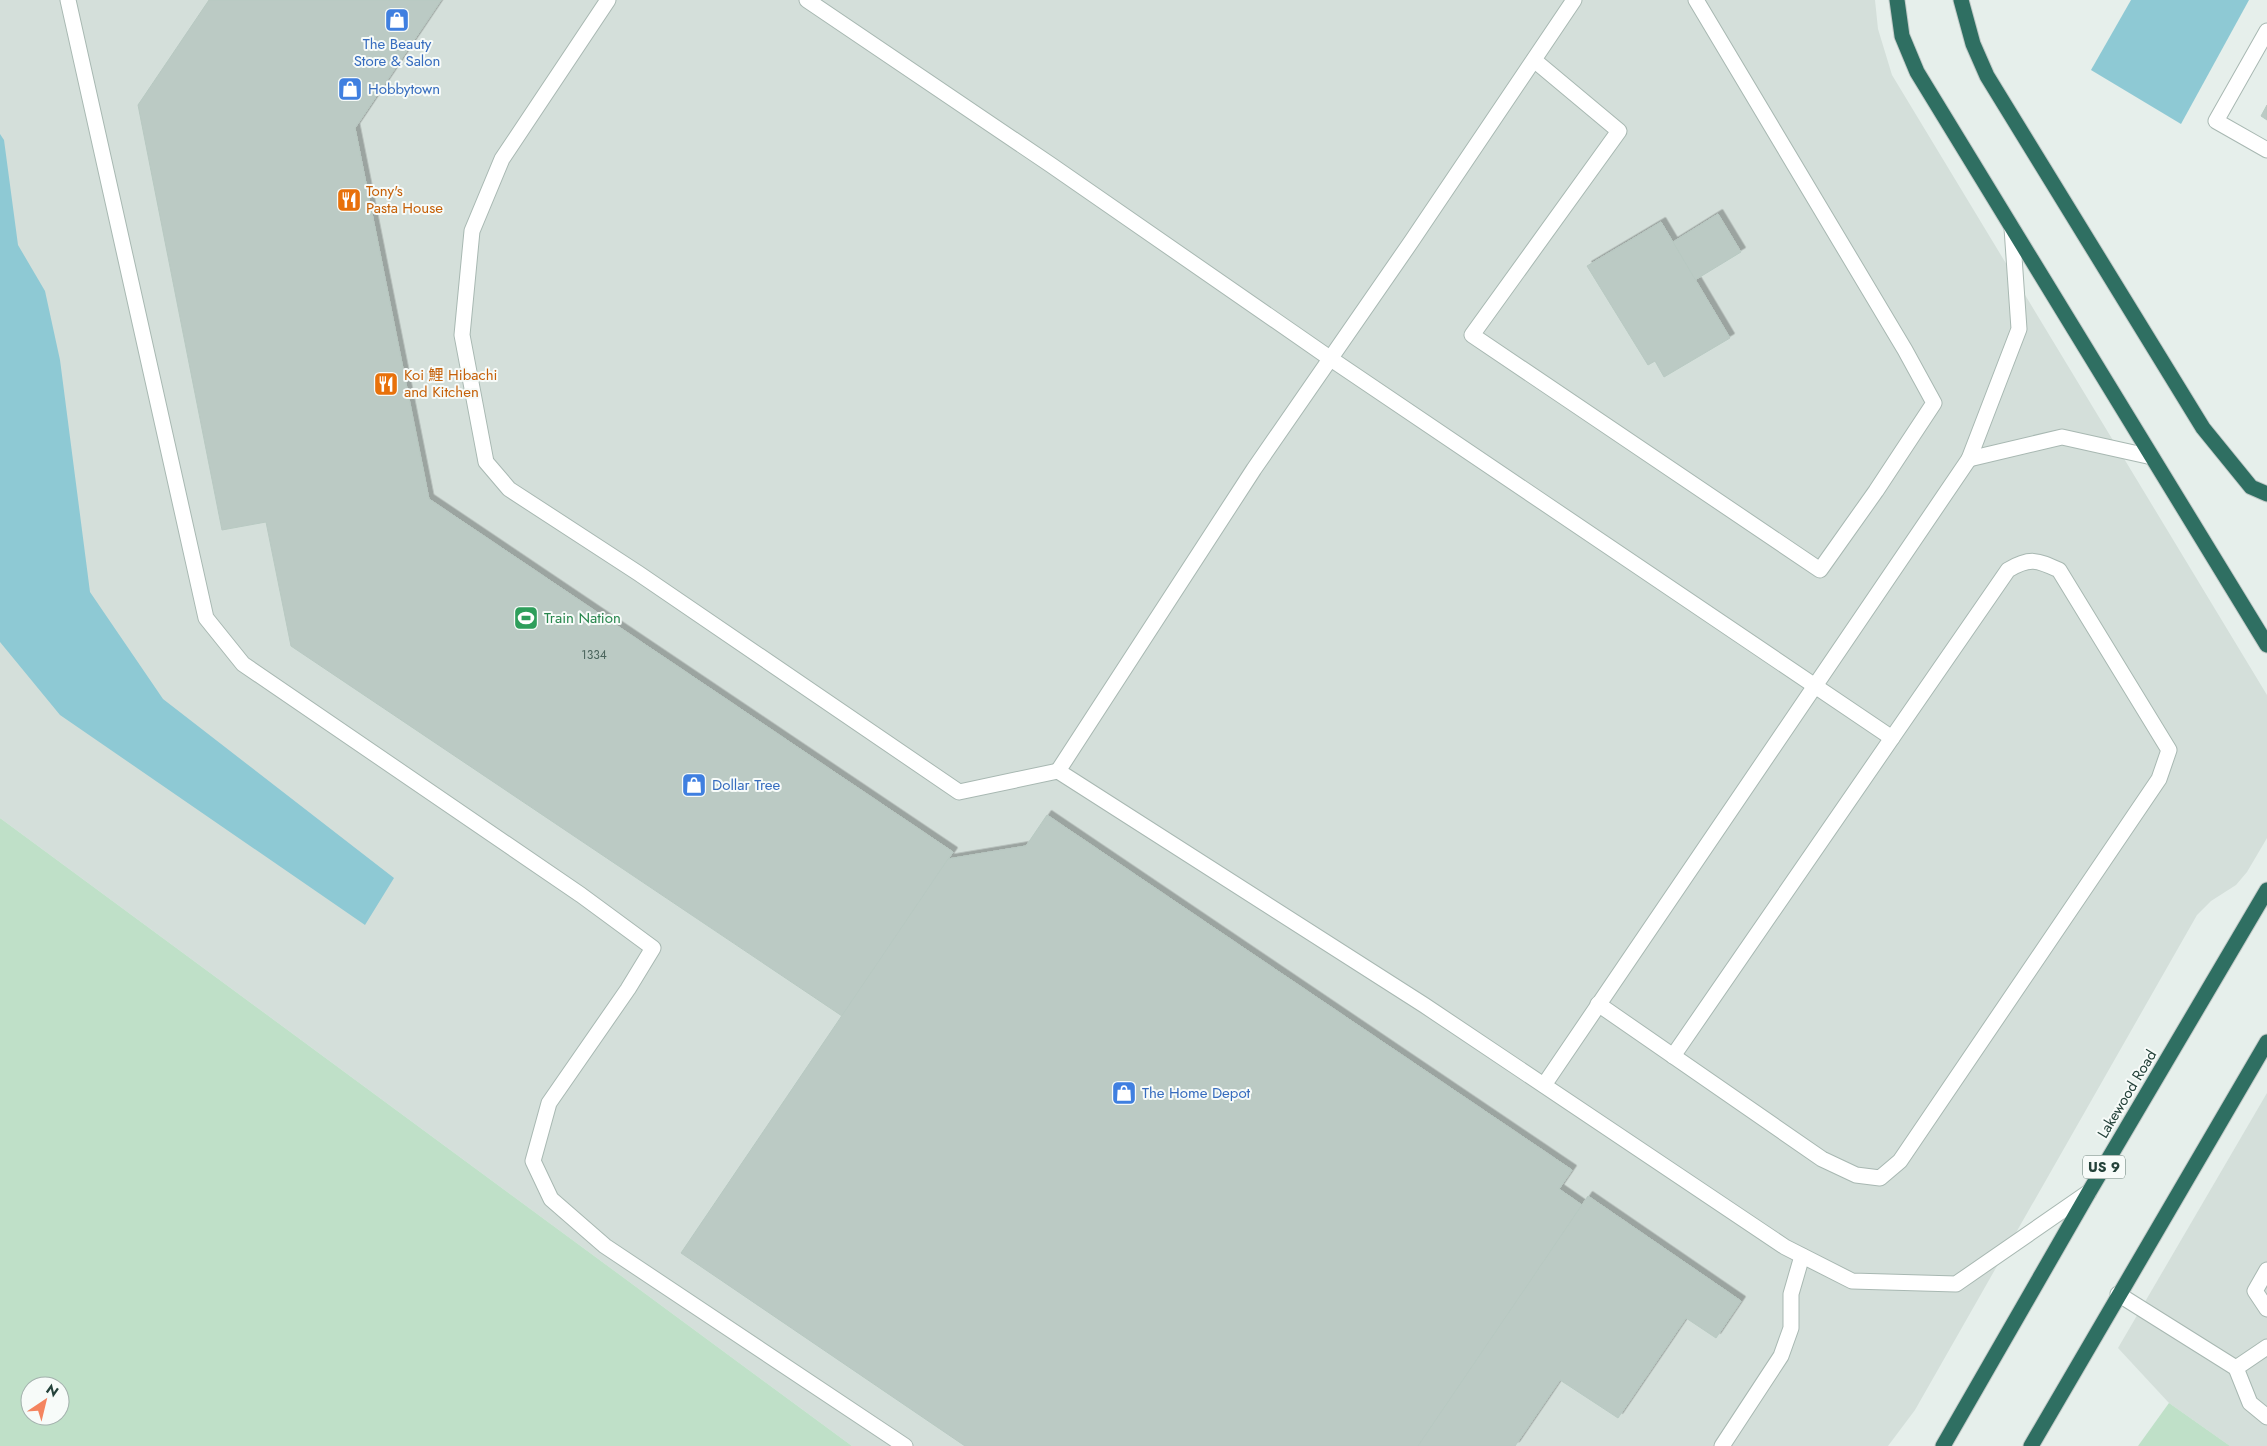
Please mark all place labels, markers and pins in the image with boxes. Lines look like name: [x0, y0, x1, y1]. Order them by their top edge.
shop icon: The Beauty Store & Salon: [384, 7, 410, 33]
place label: The Beauty Store & Salon: [354, 33, 440, 72]
shop icon: Hobbytown: [337, 76, 363, 102]
place label: Hobbytown: [368, 78, 440, 100]
place label: Tony's Pasta House: [366, 180, 443, 219]
restaurant icon: Tony's Pasta House: [336, 187, 362, 213]
place label: Koi 鯉 Hibachi and Kitchen: [404, 364, 497, 403]
restaurant icon: Koi 鯉 Hibachi and Kitchen: [373, 371, 399, 397]
sports icon: Train Nation: [513, 605, 539, 631]
place label: Train Nation: [544, 607, 621, 629]
shop icon: Dollar Tree: [681, 772, 707, 798]
place label: Dollar Tree: [712, 774, 781, 796]
shop icon: The Home Depot: [1111, 1080, 1137, 1106]
place label: The Home Depot: [1142, 1082, 1251, 1104]

